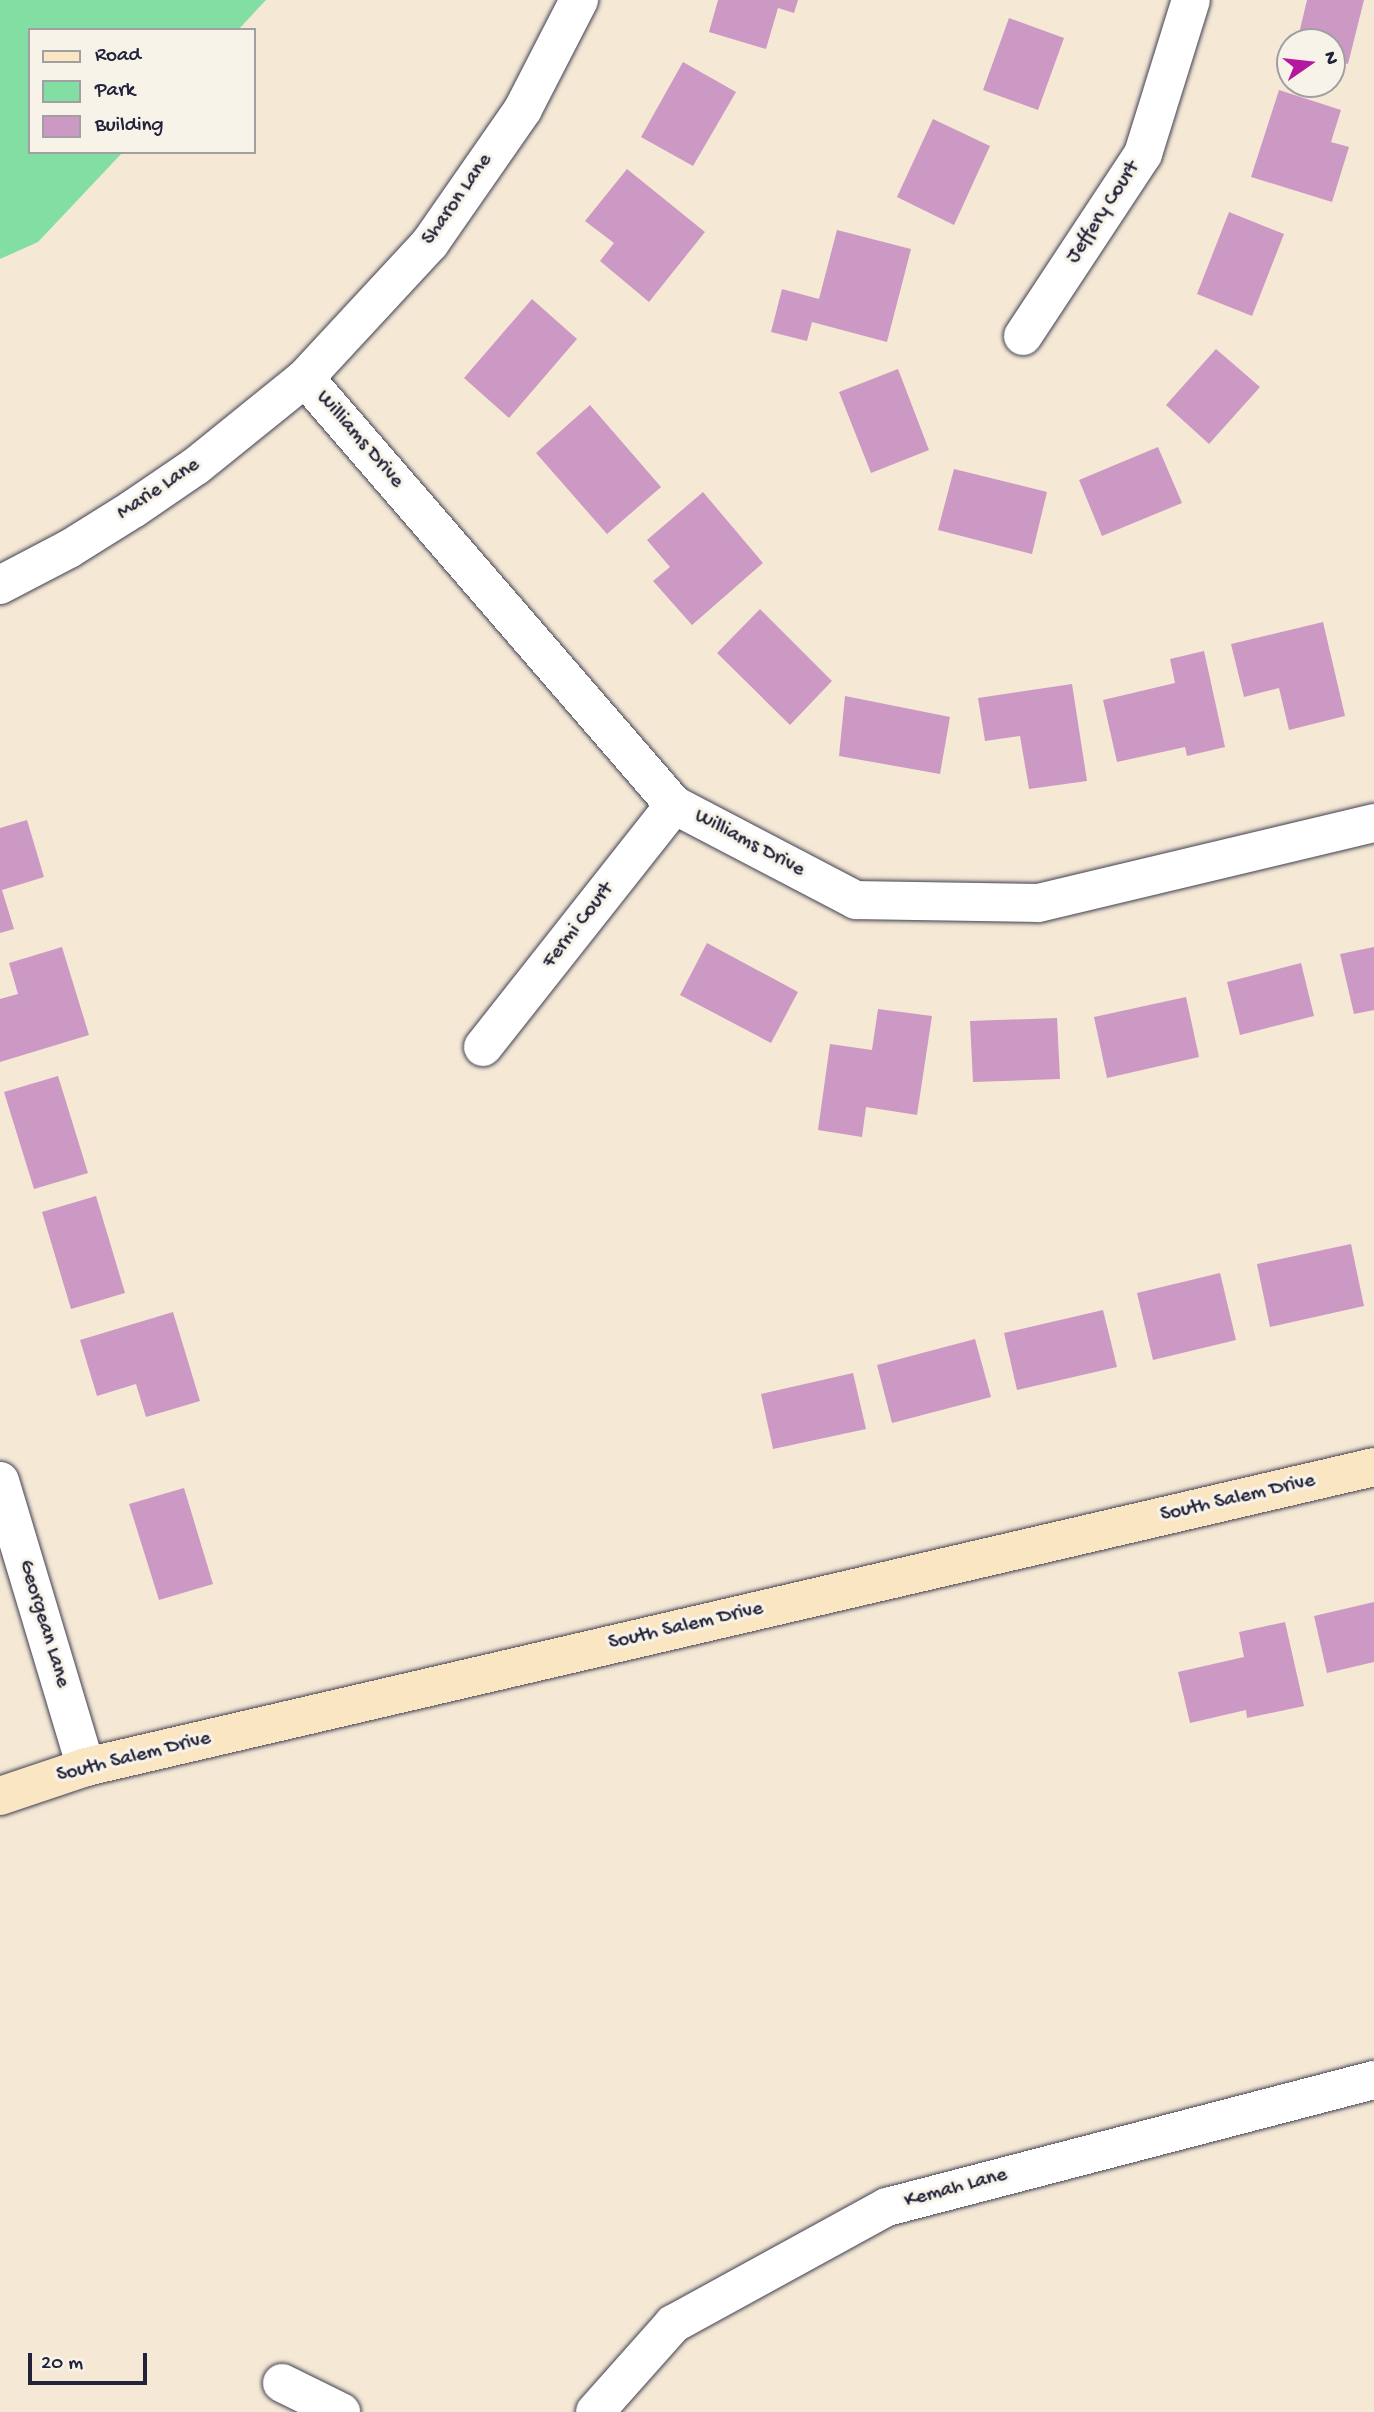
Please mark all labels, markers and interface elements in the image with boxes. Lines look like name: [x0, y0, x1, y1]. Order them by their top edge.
legend: [28, 28, 256, 154]
north arrow: [1276, 28, 1346, 98]
text: Road: [95, 44, 141, 69]
text: N: [1317, 49, 1343, 67]
text: Park: [95, 79, 135, 104]
text: Building: [95, 114, 164, 139]
street label: Sharon Lane: [417, 149, 499, 251]
street label: Jeffery Court: [1062, 157, 1146, 269]
street label: Williams Drive: [310, 386, 408, 494]
street label: Marie Lane: [113, 453, 205, 527]
street label: Williams Drive: [690, 804, 808, 884]
street label: Fermi Court: [538, 878, 620, 974]
street label: South Salem Drive: [1158, 1469, 1318, 1529]
street label: Georgean Lane: [12, 1557, 74, 1691]
street label: South Salem Drive: [606, 1597, 766, 1657]
street label: South Salem Drive: [54, 1727, 214, 1789]
street label: Kemah Lane: [902, 2163, 1010, 2215]
scale bar: [32, 2338, 150, 2382]
text: 20 m: [41, 2352, 83, 2377]

